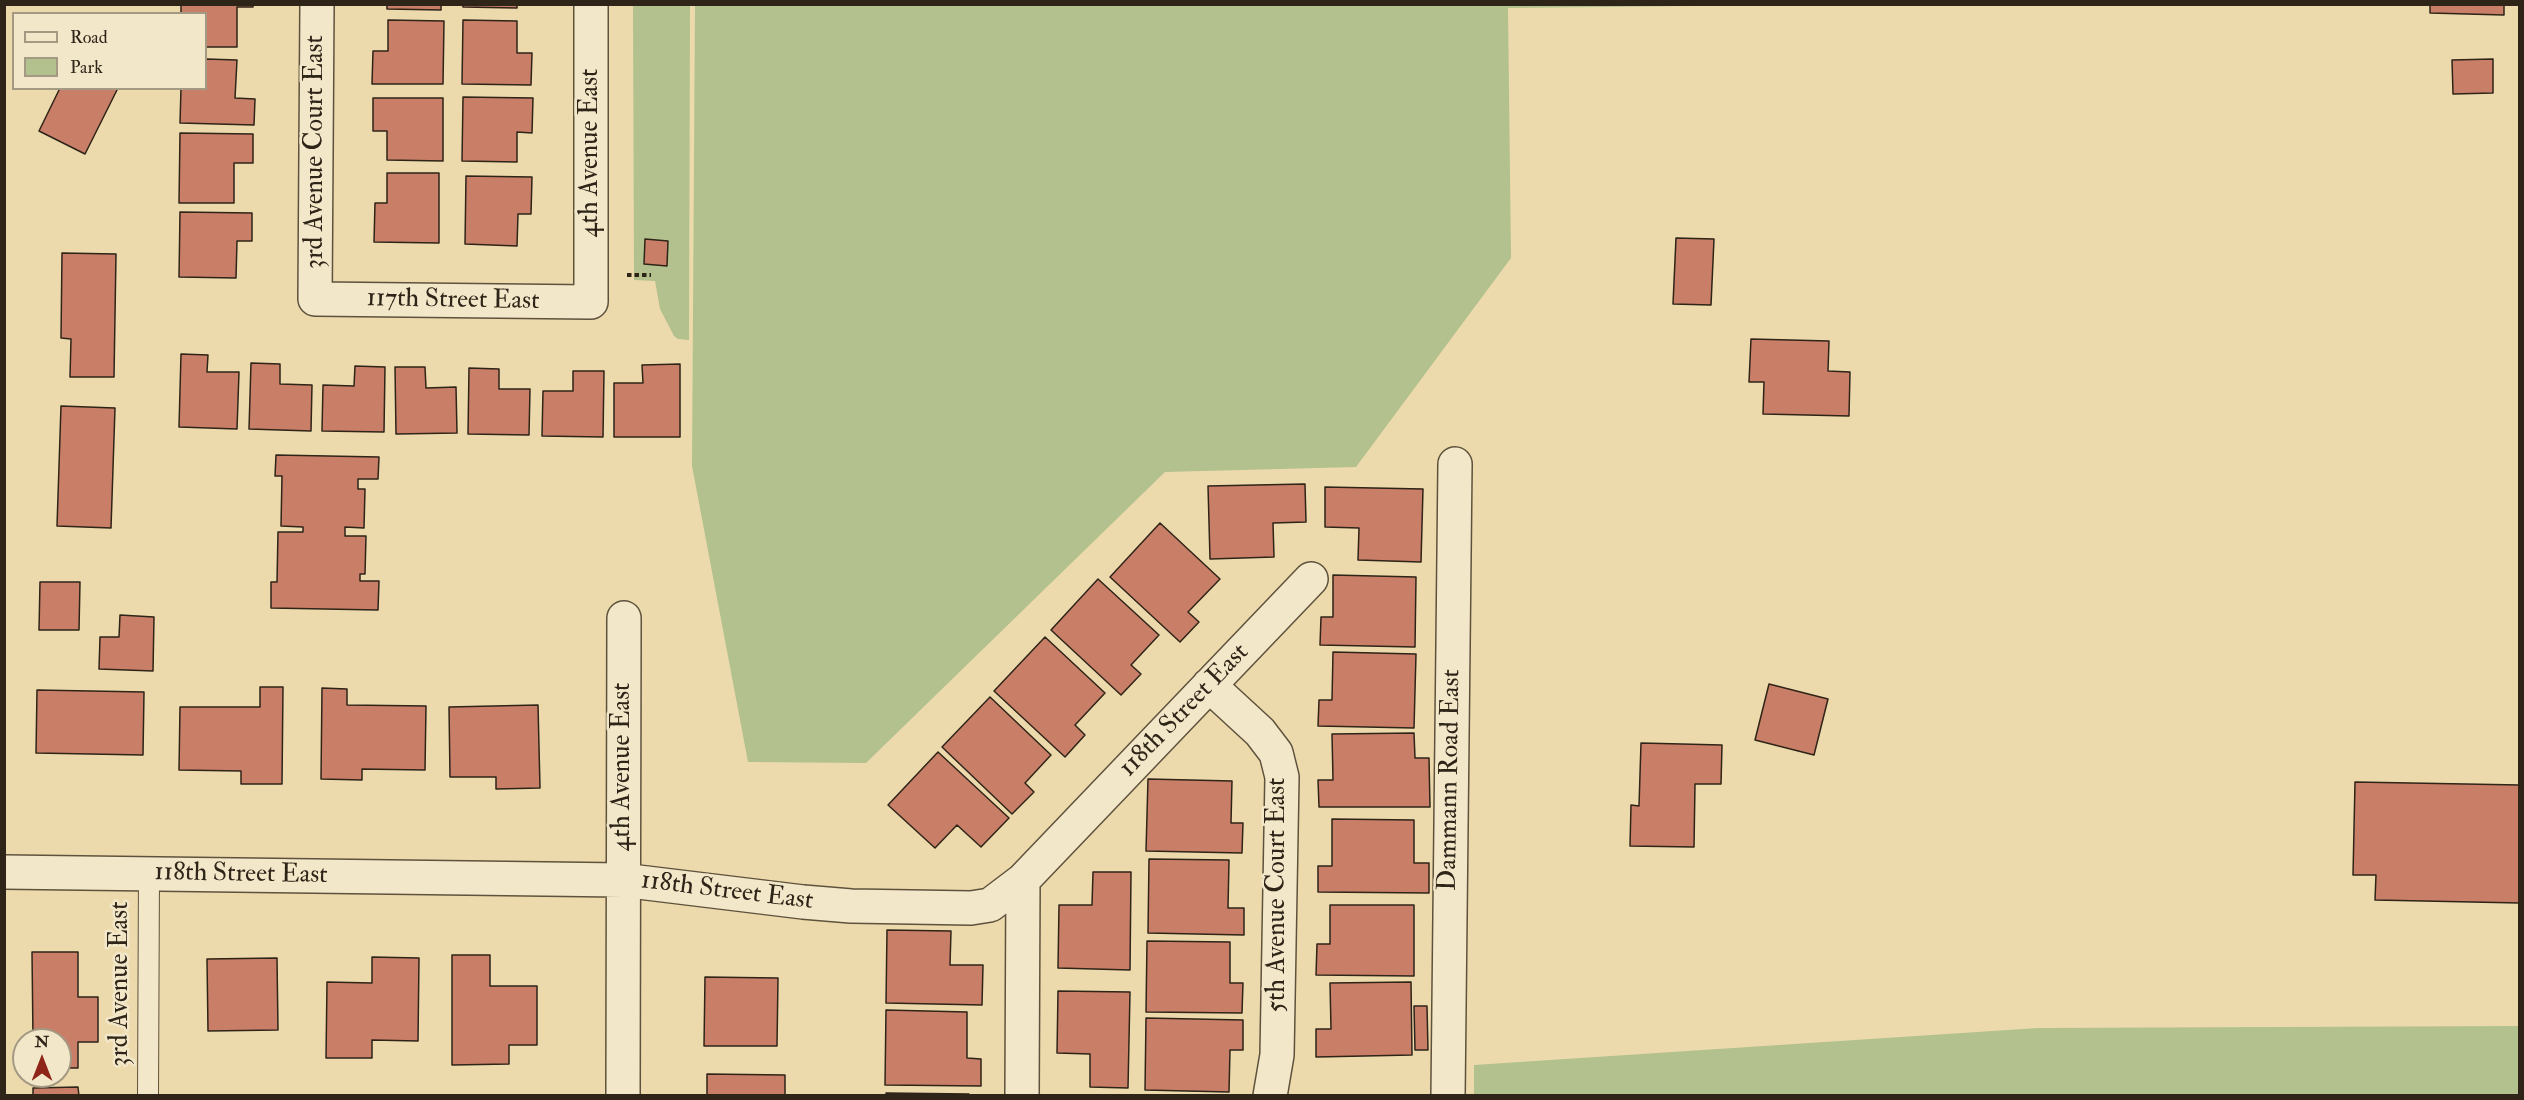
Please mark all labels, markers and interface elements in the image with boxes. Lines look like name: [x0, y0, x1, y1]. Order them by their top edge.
legend: [12, 12, 207, 90]
text: Road: [70, 26, 108, 49]
street label: 3rd Avenue Court East: [300, 35, 332, 269]
text: Park: [70, 56, 103, 79]
street label: 4th Avenue East: [575, 68, 607, 238]
street label: 117th Street East: [366, 284, 540, 318]
street label: 118th Street East: [1114, 638, 1256, 784]
street label: Dammann Road East: [1433, 669, 1469, 891]
street label: 4th Avenue East: [607, 682, 639, 852]
street label: 5th Avenue Court East: [1262, 777, 1294, 1013]
street label: 118th Street East: [154, 858, 328, 892]
street label: 118th Street East: [639, 866, 815, 918]
street label: 3rd Avenue East: [105, 901, 137, 1067]
north arrow: [12, 1028, 72, 1088]
text: N: [35, 1032, 49, 1052]

